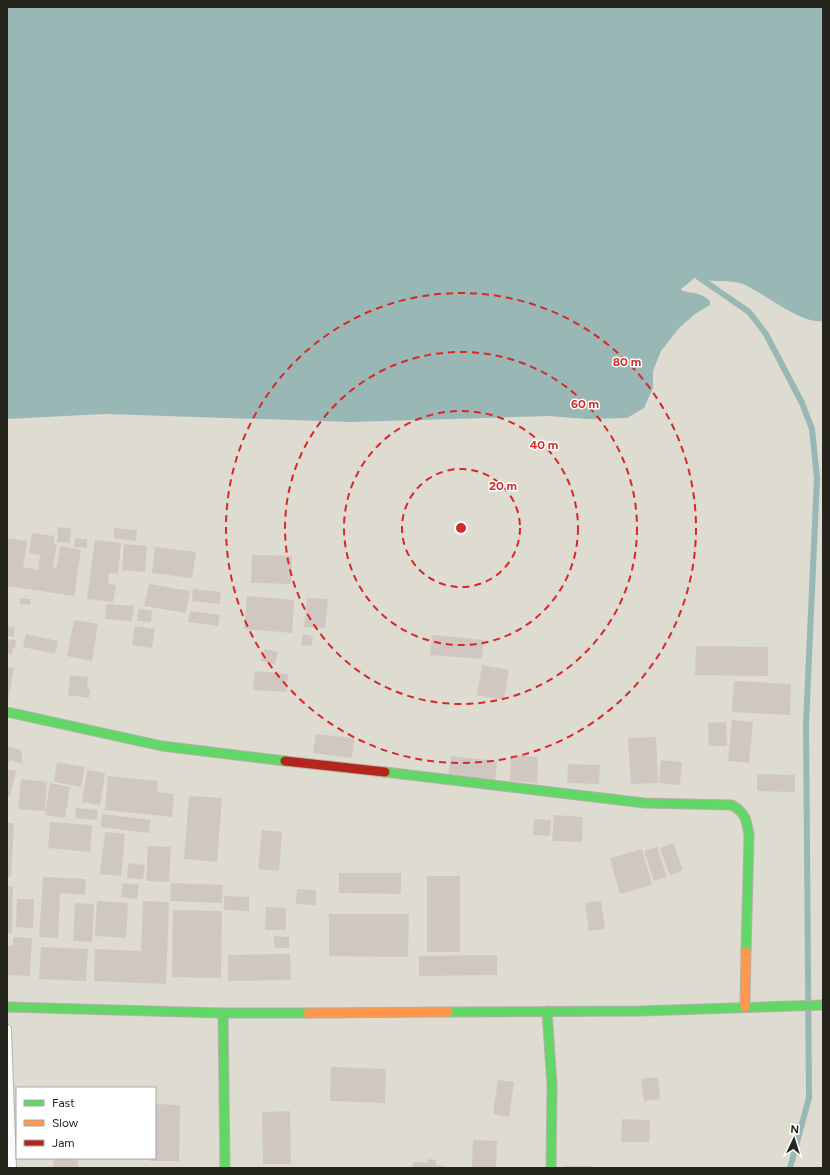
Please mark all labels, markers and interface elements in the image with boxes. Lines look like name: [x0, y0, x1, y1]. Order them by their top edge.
text: 80 m: [613, 355, 641, 369]
text: 60 m: [571, 397, 599, 411]
text: 40 m: [530, 438, 558, 452]
text: 20 m: [489, 479, 517, 493]
centre of rings: [454, 521, 468, 535]
legend: [16, 1087, 156, 1159]
text: Fast: [52, 1096, 75, 1110]
text: Slow: [52, 1116, 79, 1130]
north arrow: [774, 1119, 814, 1159]
text: N: [790, 1123, 799, 1136]
text: Jam: [52, 1136, 75, 1150]

